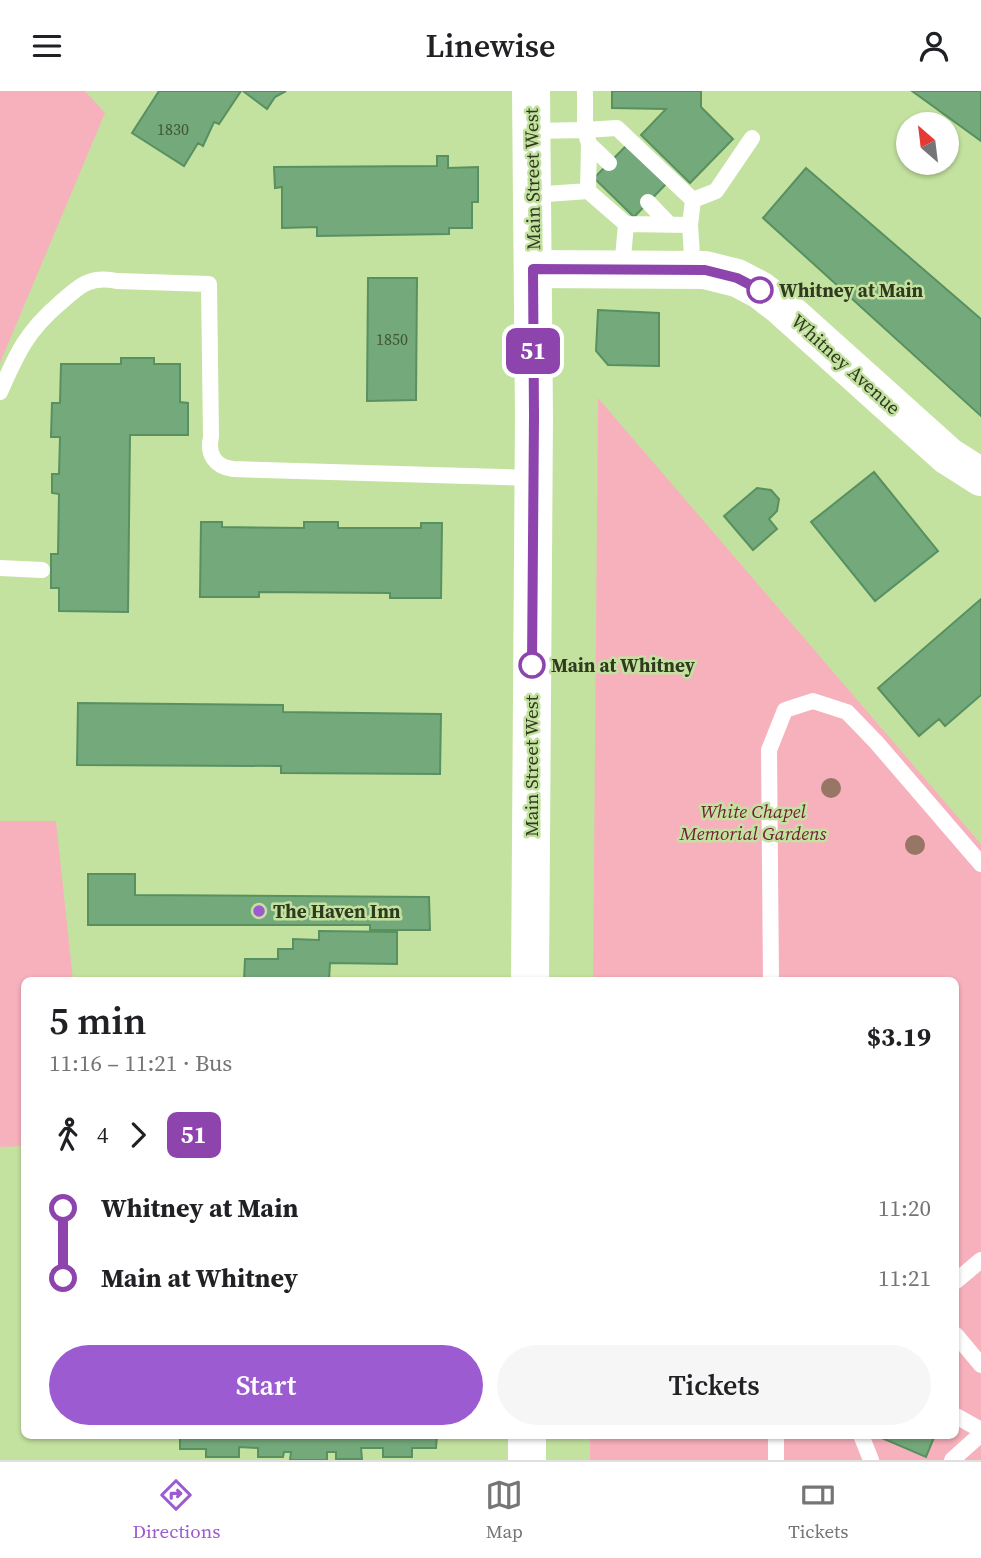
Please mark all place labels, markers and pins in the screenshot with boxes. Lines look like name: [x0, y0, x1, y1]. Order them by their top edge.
marker: Whitney at Main: [747, 277, 773, 303]
place label: Whitney at Main: [779, 277, 924, 303]
marker: Main at Whitney: [519, 652, 545, 678]
place label: Main at Whitney: [551, 652, 696, 678]
place label: The Haven Inn: [273, 898, 401, 924]
marker: The Haven Inn: [251, 903, 267, 919]

